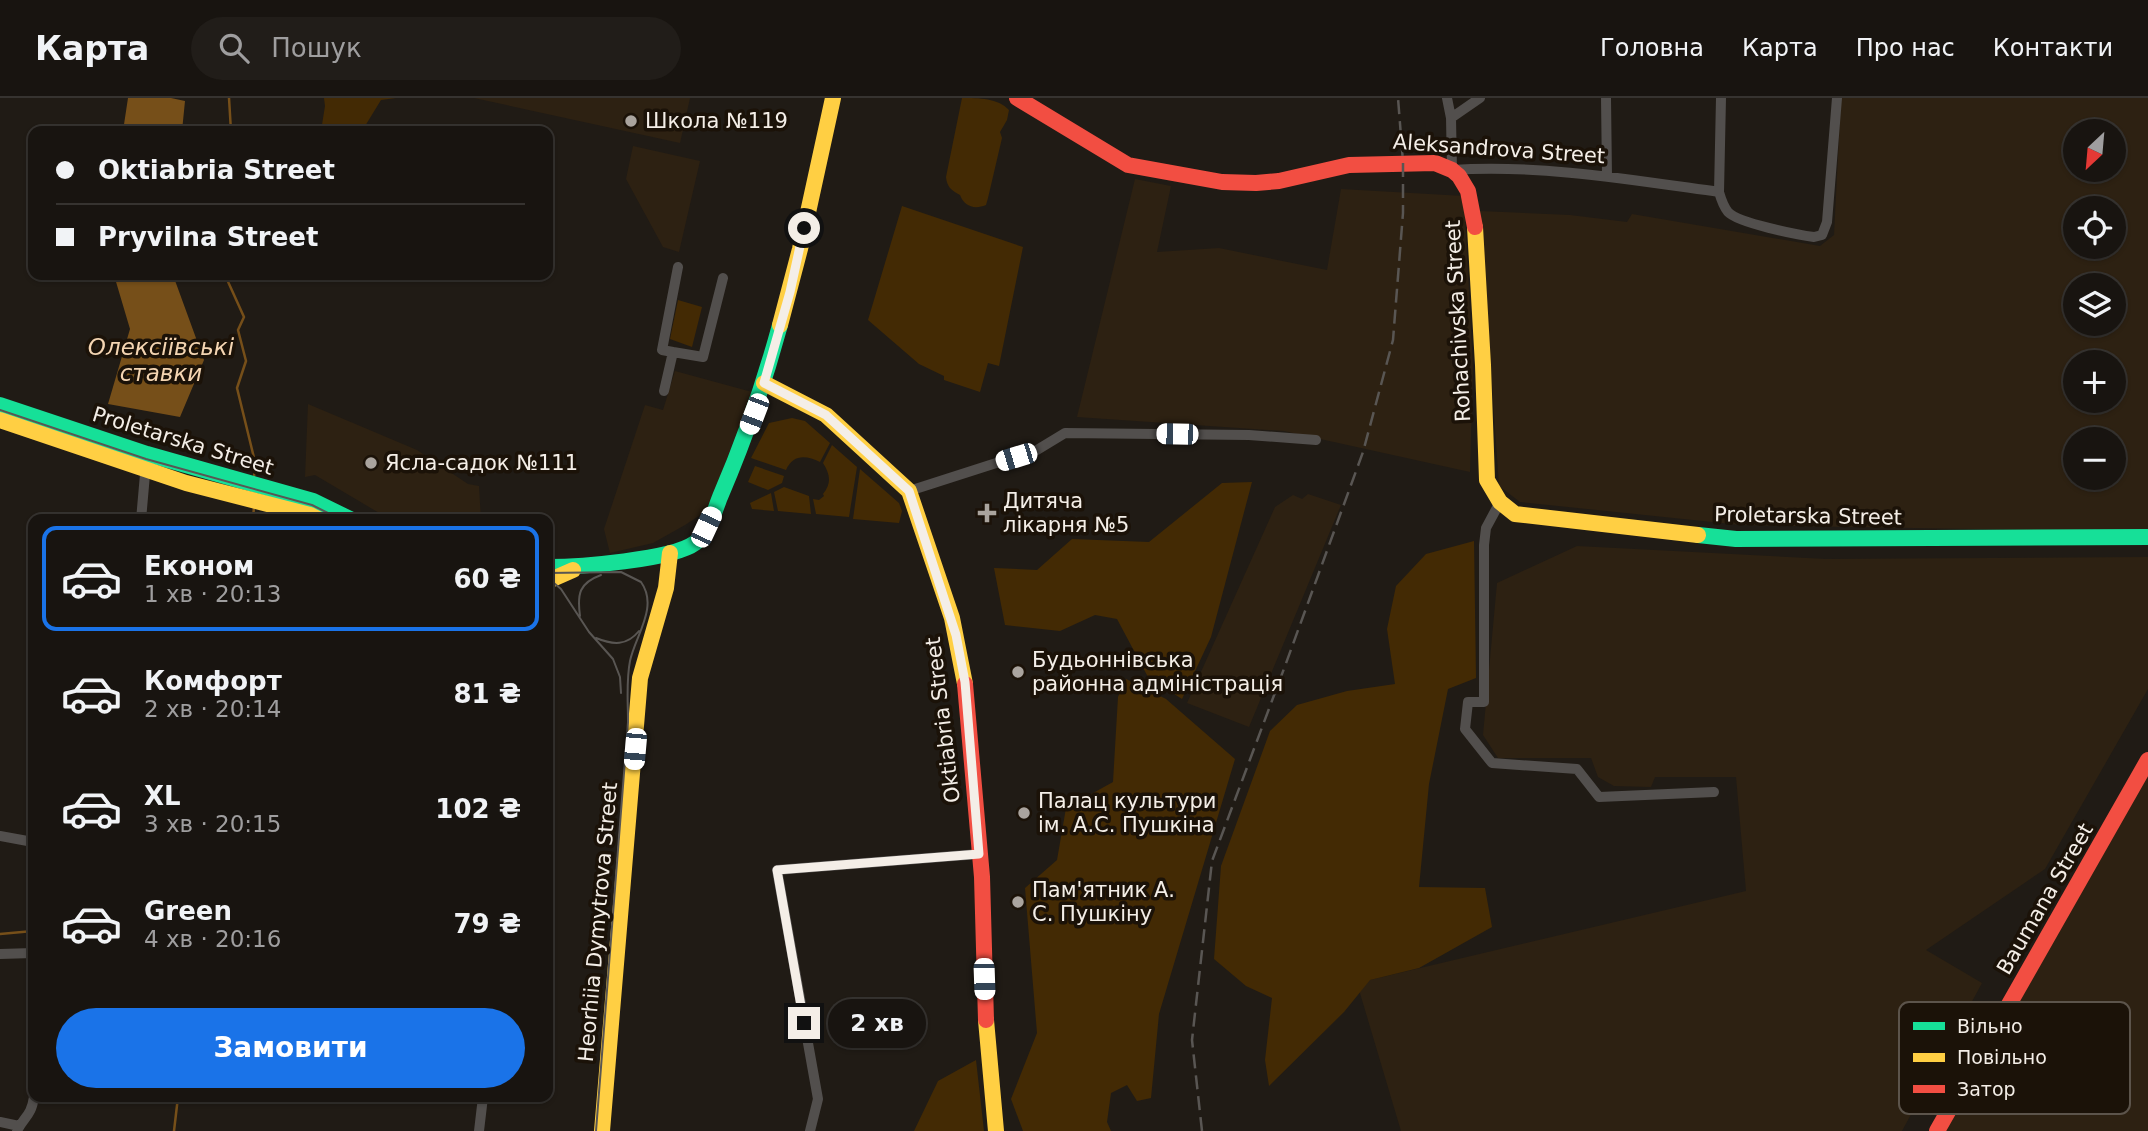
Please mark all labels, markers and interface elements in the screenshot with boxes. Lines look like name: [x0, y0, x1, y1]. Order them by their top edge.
search box: [191, 17, 681, 80]
text: Карта: [35, 29, 149, 68]
icon: search: [215, 29, 253, 67]
text: Пошук: [271, 33, 362, 63]
text: Головна: [1600, 34, 1704, 62]
text: Карта: [1742, 34, 1818, 62]
text: Про нас: [1856, 34, 1955, 62]
text: Контакти: [1993, 34, 2113, 62]
place label: Школа №119: [645, 109, 788, 133]
marker: Школа №119: [623, 113, 639, 129]
north arrow: [2063, 119, 2126, 182]
map controls: [2063, 119, 2126, 490]
street label: Aleksandrova Street: [1392, 130, 1606, 168]
text: Oktiabria Street: [98, 155, 335, 185]
button: locate: [2063, 196, 2126, 259]
route start: [788, 212, 820, 244]
street label: Rohachivska Street: [1441, 220, 1475, 422]
text: Pryvilna Street: [98, 222, 318, 252]
button: layers: [2063, 273, 2126, 336]
water label: Олексіївські ставки: [88, 334, 235, 386]
button: +: [2063, 350, 2126, 413]
car: [737, 391, 772, 437]
street label: Proletarska Street: [90, 402, 276, 480]
car: [1156, 423, 1199, 445]
button: −: [2063, 427, 2126, 490]
car: [993, 441, 1040, 473]
place label: Ясла-садок №111: [385, 451, 578, 475]
marker: Ясла-садок №111: [363, 455, 379, 471]
place label: Дитяча лікарня №5: [1003, 489, 1129, 537]
street label: Proletarska Street: [1714, 502, 1902, 530]
marker: Дитяча лікарня №5: [977, 503, 997, 523]
car: [688, 504, 725, 550]
icon: car: [60, 547, 123, 610]
text: Економ: [144, 551, 254, 581]
text: 60 ₴: [453, 564, 521, 594]
text: 1 хв · 20:13: [144, 581, 281, 607]
street label: Oktiabria Street: [921, 636, 965, 804]
place label: Будьоннiвська районна адміністрація: [1032, 648, 1283, 696]
icon: car: [60, 662, 123, 725]
marker: Будьоннiвська районна адміністрація: [1010, 664, 1026, 680]
text: Комфорт: [144, 666, 282, 696]
text: 81 ₴: [453, 679, 521, 709]
text: 2 хв · 20:14: [144, 696, 281, 722]
car: [623, 727, 648, 771]
icon: car: [60, 777, 123, 840]
text: XL: [144, 781, 181, 811]
street label: Heorhiia Dymytrova Street: [574, 781, 622, 1063]
place label: Палац культури ім. А.С. Пушкіна: [1038, 789, 1216, 837]
text: 102 ₴: [435, 794, 521, 824]
marker: Палац культури ім. А.С. Пушкіна: [1016, 805, 1032, 821]
text: 3 хв · 20:15: [144, 811, 281, 837]
street label: Baumana Street: [1992, 819, 2098, 979]
place label: Пам'ятник А. С. Пушкіну: [1032, 878, 1175, 926]
icon: car: [60, 892, 123, 955]
marker: Пам'ятник А. С. Пушкіну: [1010, 894, 1026, 910]
text: Green: [144, 896, 232, 926]
text: 79 ₴: [453, 909, 521, 939]
text: 4 хв · 20:16: [144, 926, 281, 952]
car: [973, 958, 996, 1000]
callout: 2 хв: [828, 998, 926, 1048]
legend: [1899, 1002, 2130, 1114]
route end: [788, 1007, 820, 1039]
button: Замовити: [56, 1008, 525, 1088]
text: 2 хв: [850, 1010, 904, 1036]
text: Вільно: [1957, 1015, 2023, 1037]
text: Повільно: [1957, 1046, 2047, 1068]
text: Затор: [1957, 1078, 2016, 1100]

